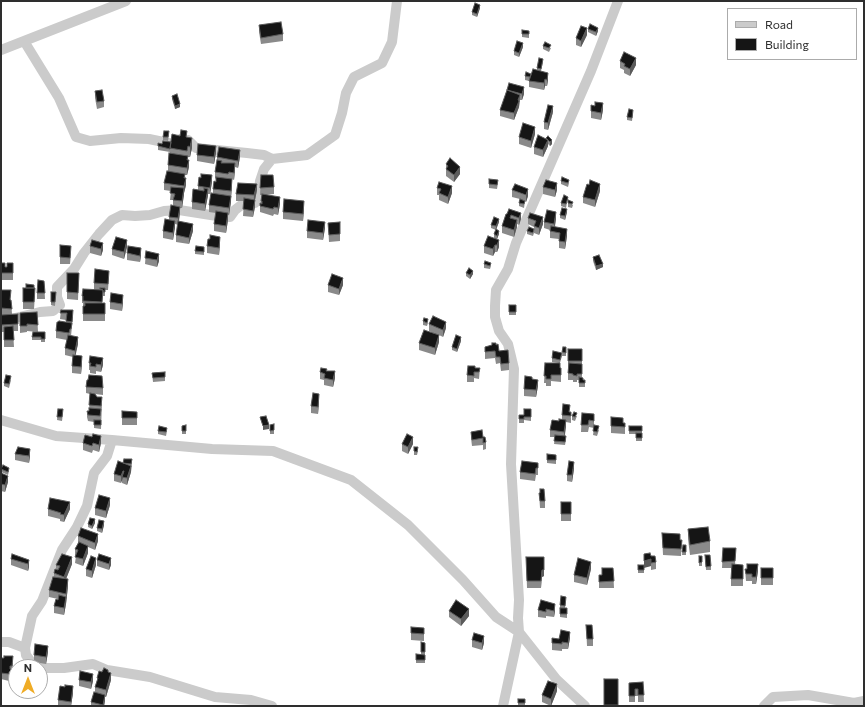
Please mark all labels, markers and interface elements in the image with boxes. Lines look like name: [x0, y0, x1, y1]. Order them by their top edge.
legend: [727, 8, 857, 60]
text: Road: [765, 17, 793, 31]
text: Building: [765, 37, 809, 51]
north arrow: [8, 659, 48, 699]
text: N: [24, 661, 32, 674]

